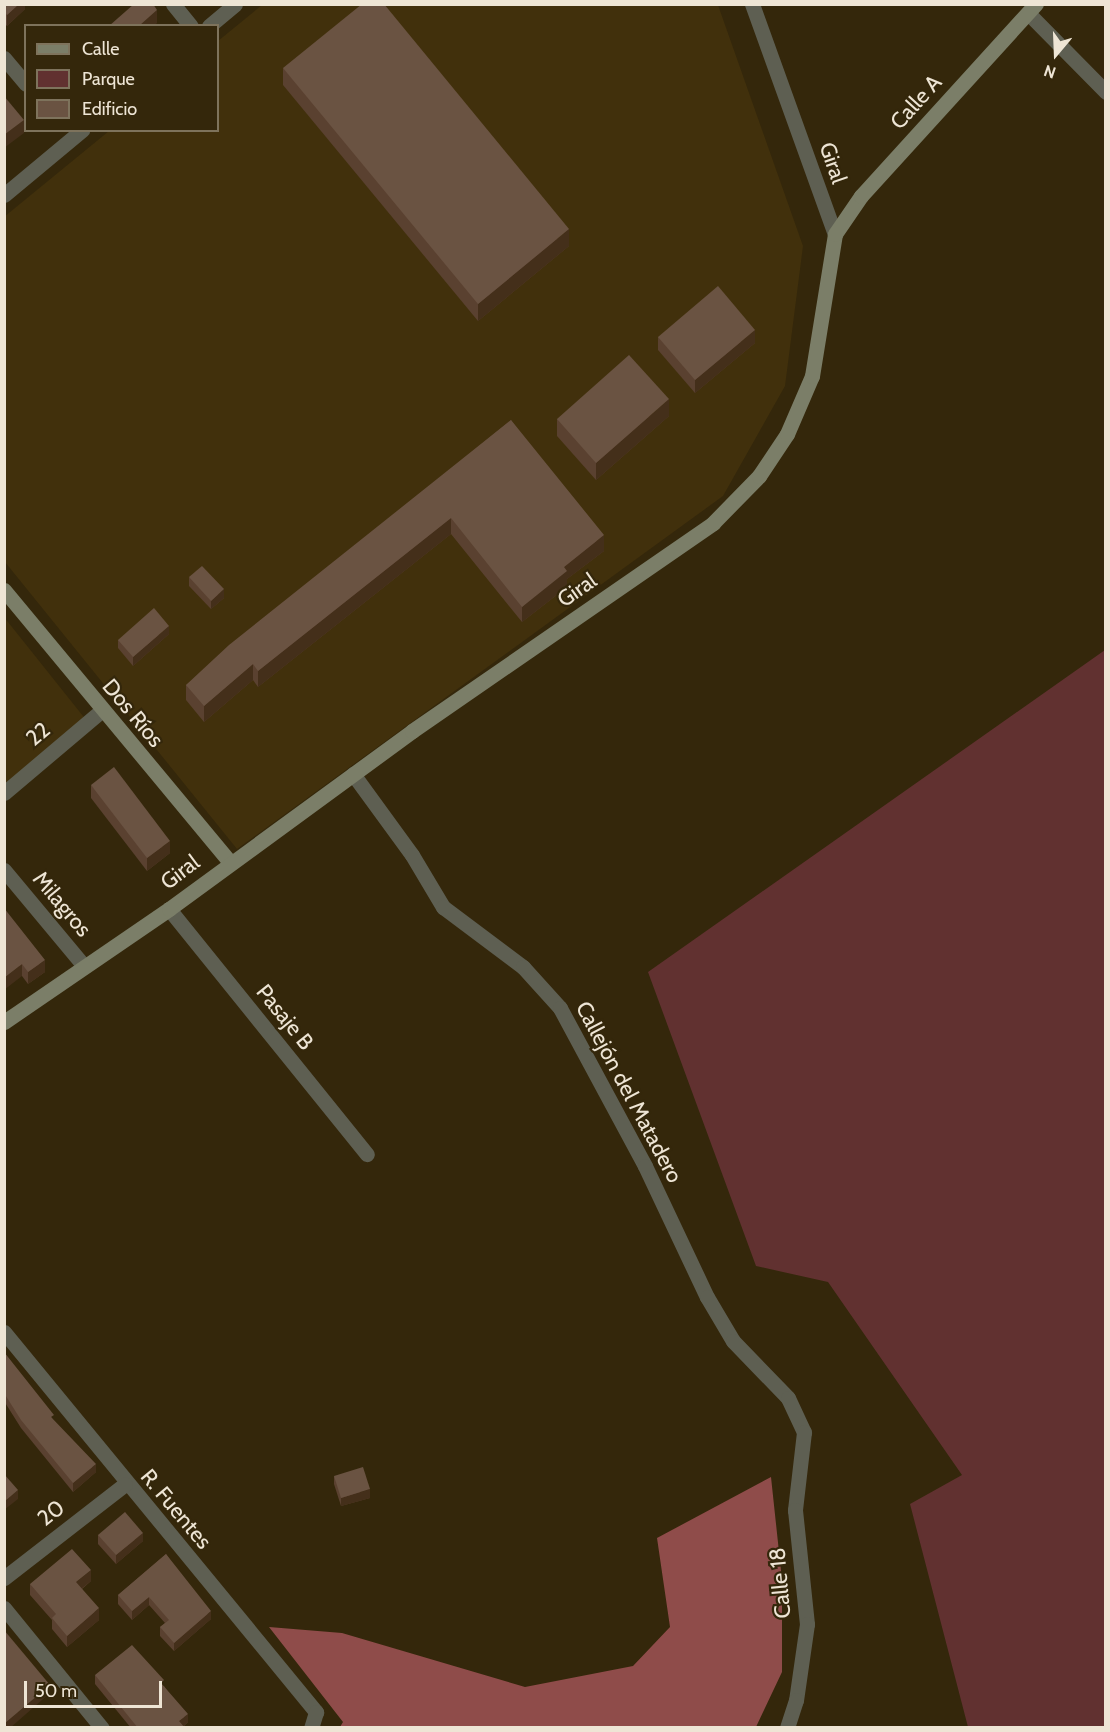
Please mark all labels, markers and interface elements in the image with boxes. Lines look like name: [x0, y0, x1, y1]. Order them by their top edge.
legend: [24, 24, 219, 132]
north arrow: [1026, 24, 1086, 84]
text: Calle: [82, 38, 119, 60]
text: N: [1042, 61, 1058, 82]
text: Parque: [82, 68, 135, 90]
street label: Calle A: [885, 69, 947, 135]
text: Edificio: [82, 98, 137, 120]
street label: Giral: [814, 139, 852, 187]
street label: Giral: [552, 567, 602, 613]
street label: Dos Ríos: [97, 673, 169, 753]
street label: 22: [21, 716, 55, 752]
street label: Giral: [155, 849, 205, 895]
street label: Milagros: [27, 866, 97, 942]
street label: Pasaje B: [251, 979, 319, 1055]
street label: Callejón del Matadero: [570, 997, 688, 1187]
street label: R. Fuentes: [135, 1464, 217, 1554]
street label: 20: [32, 1494, 70, 1532]
street label: Calle 18: [764, 1546, 796, 1620]
scale bar: [27, 1669, 165, 1707]
text: 50 m: [35, 1680, 77, 1702]

